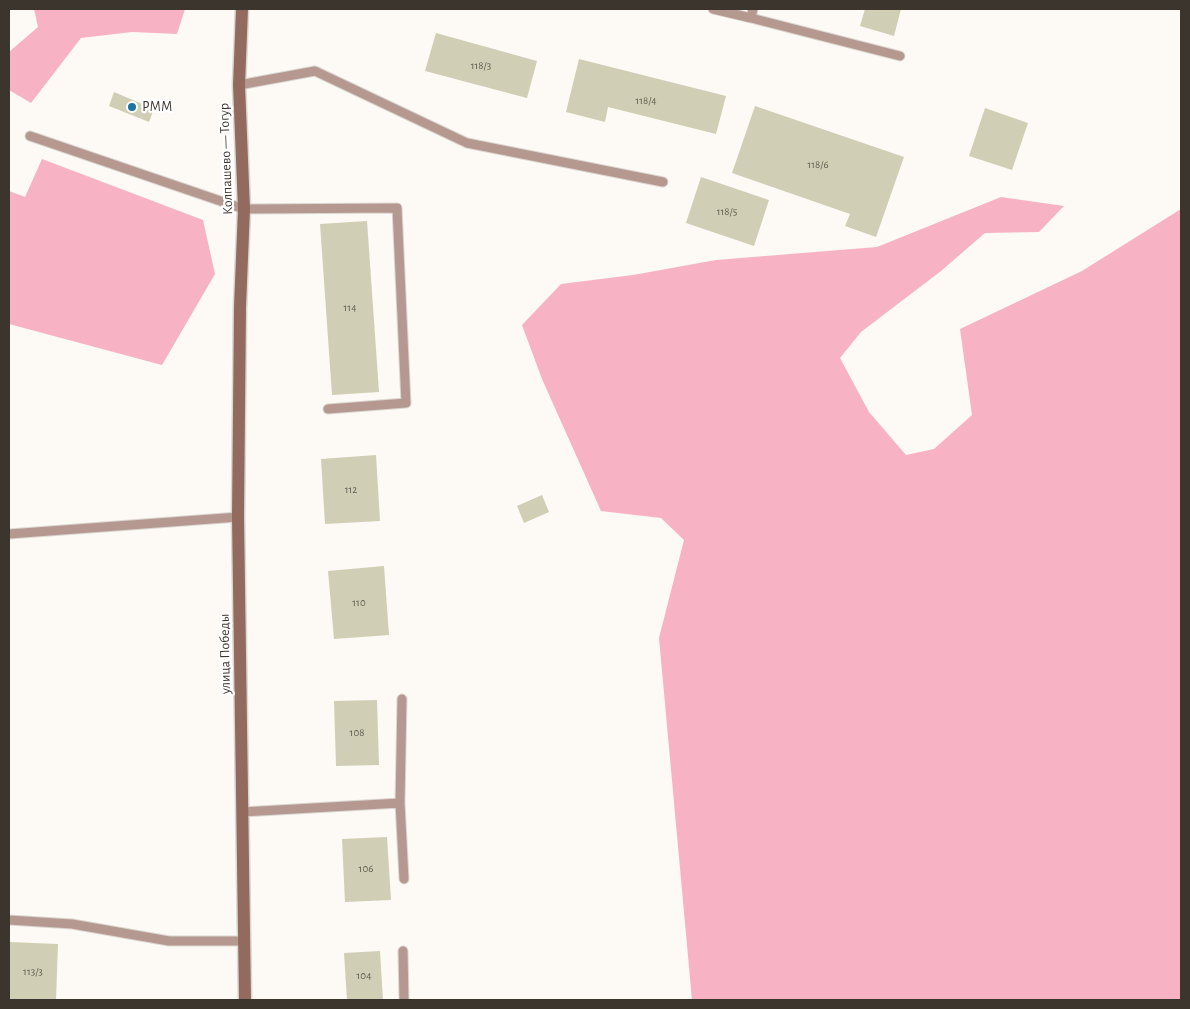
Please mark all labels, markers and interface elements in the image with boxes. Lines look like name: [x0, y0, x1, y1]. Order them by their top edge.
house number: 118/3: [471, 59, 491, 73]
house number: 118/4: [635, 94, 657, 108]
place label: РММ: [142, 99, 172, 115]
marker: РММ: [126, 101, 138, 113]
street label: Колпашево — Тогур: [216, 103, 236, 215]
house number: 118/6: [807, 158, 829, 172]
house number: 118/5: [717, 205, 737, 219]
house number: 114: [344, 301, 356, 315]
house number: 112: [345, 483, 357, 497]
house number: 110: [352, 596, 366, 610]
street label: улица Победы: [216, 614, 234, 694]
house number: 108: [350, 726, 364, 740]
house number: 106: [359, 862, 373, 876]
house number: 113/3: [23, 965, 43, 979]
house number: 104: [357, 969, 371, 983]

